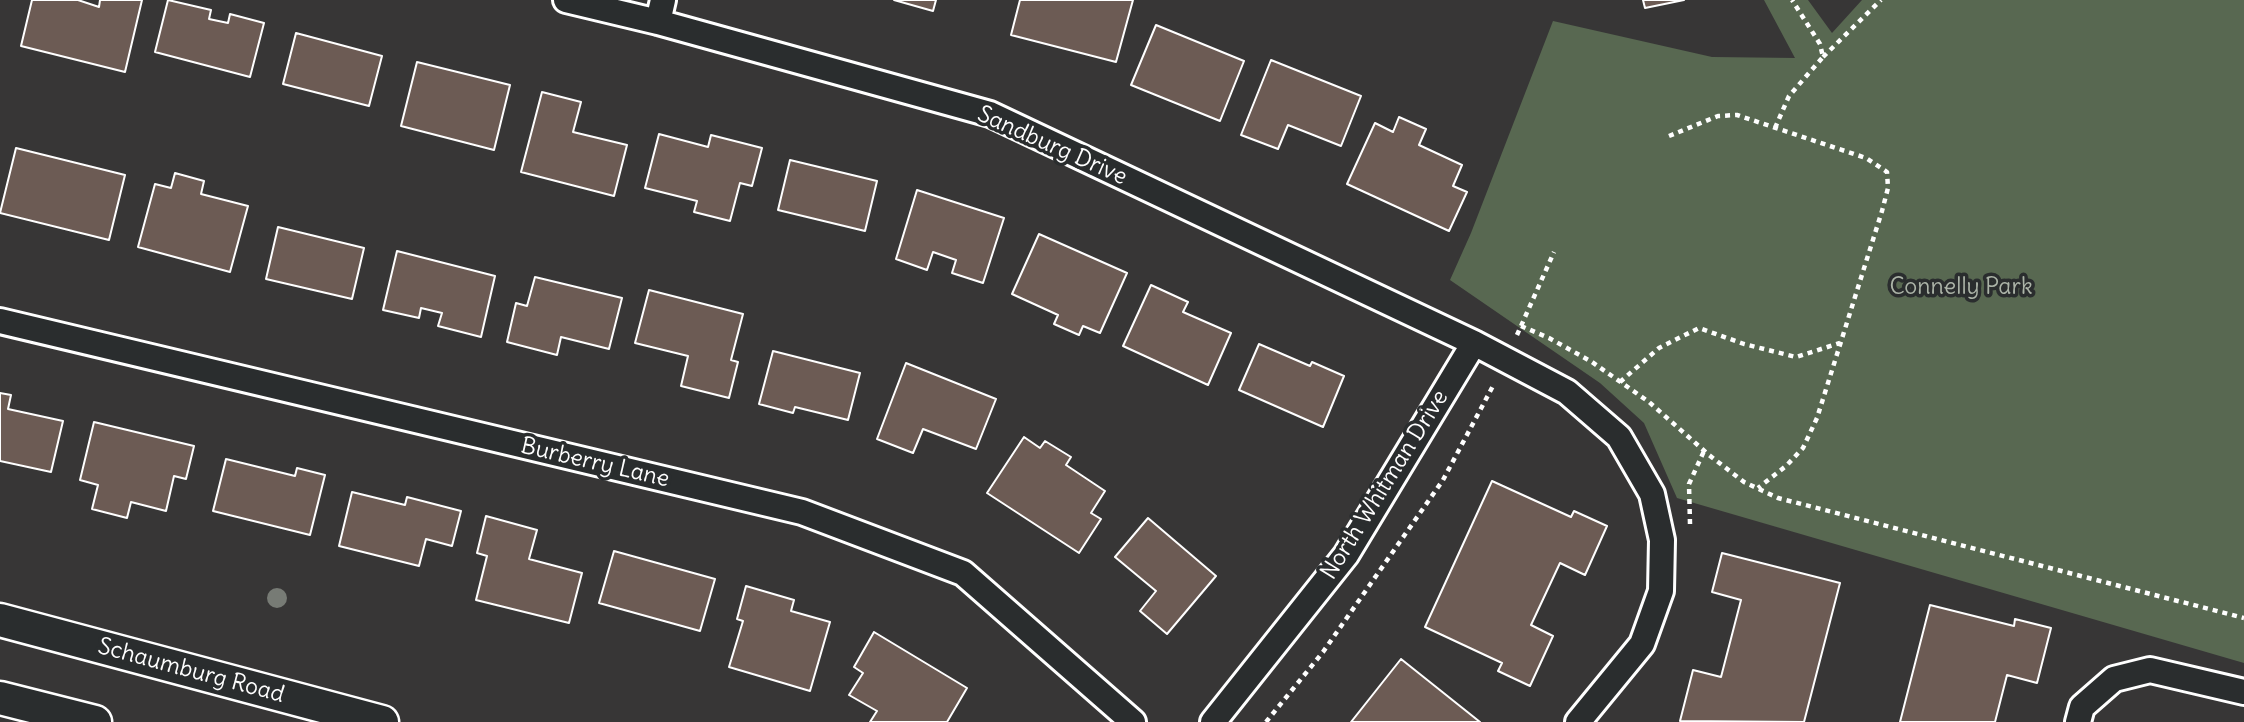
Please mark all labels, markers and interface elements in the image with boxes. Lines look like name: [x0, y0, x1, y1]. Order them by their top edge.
street label: Sandburg Drive: [973, 101, 1131, 191]
park label: Connelly Park: [1889, 273, 2033, 301]
street label: North Whitman Drive: [1316, 385, 1454, 585]
street label: Burberry Lane: [518, 433, 672, 493]
street label: Schaumburg Road: [95, 633, 287, 709]

